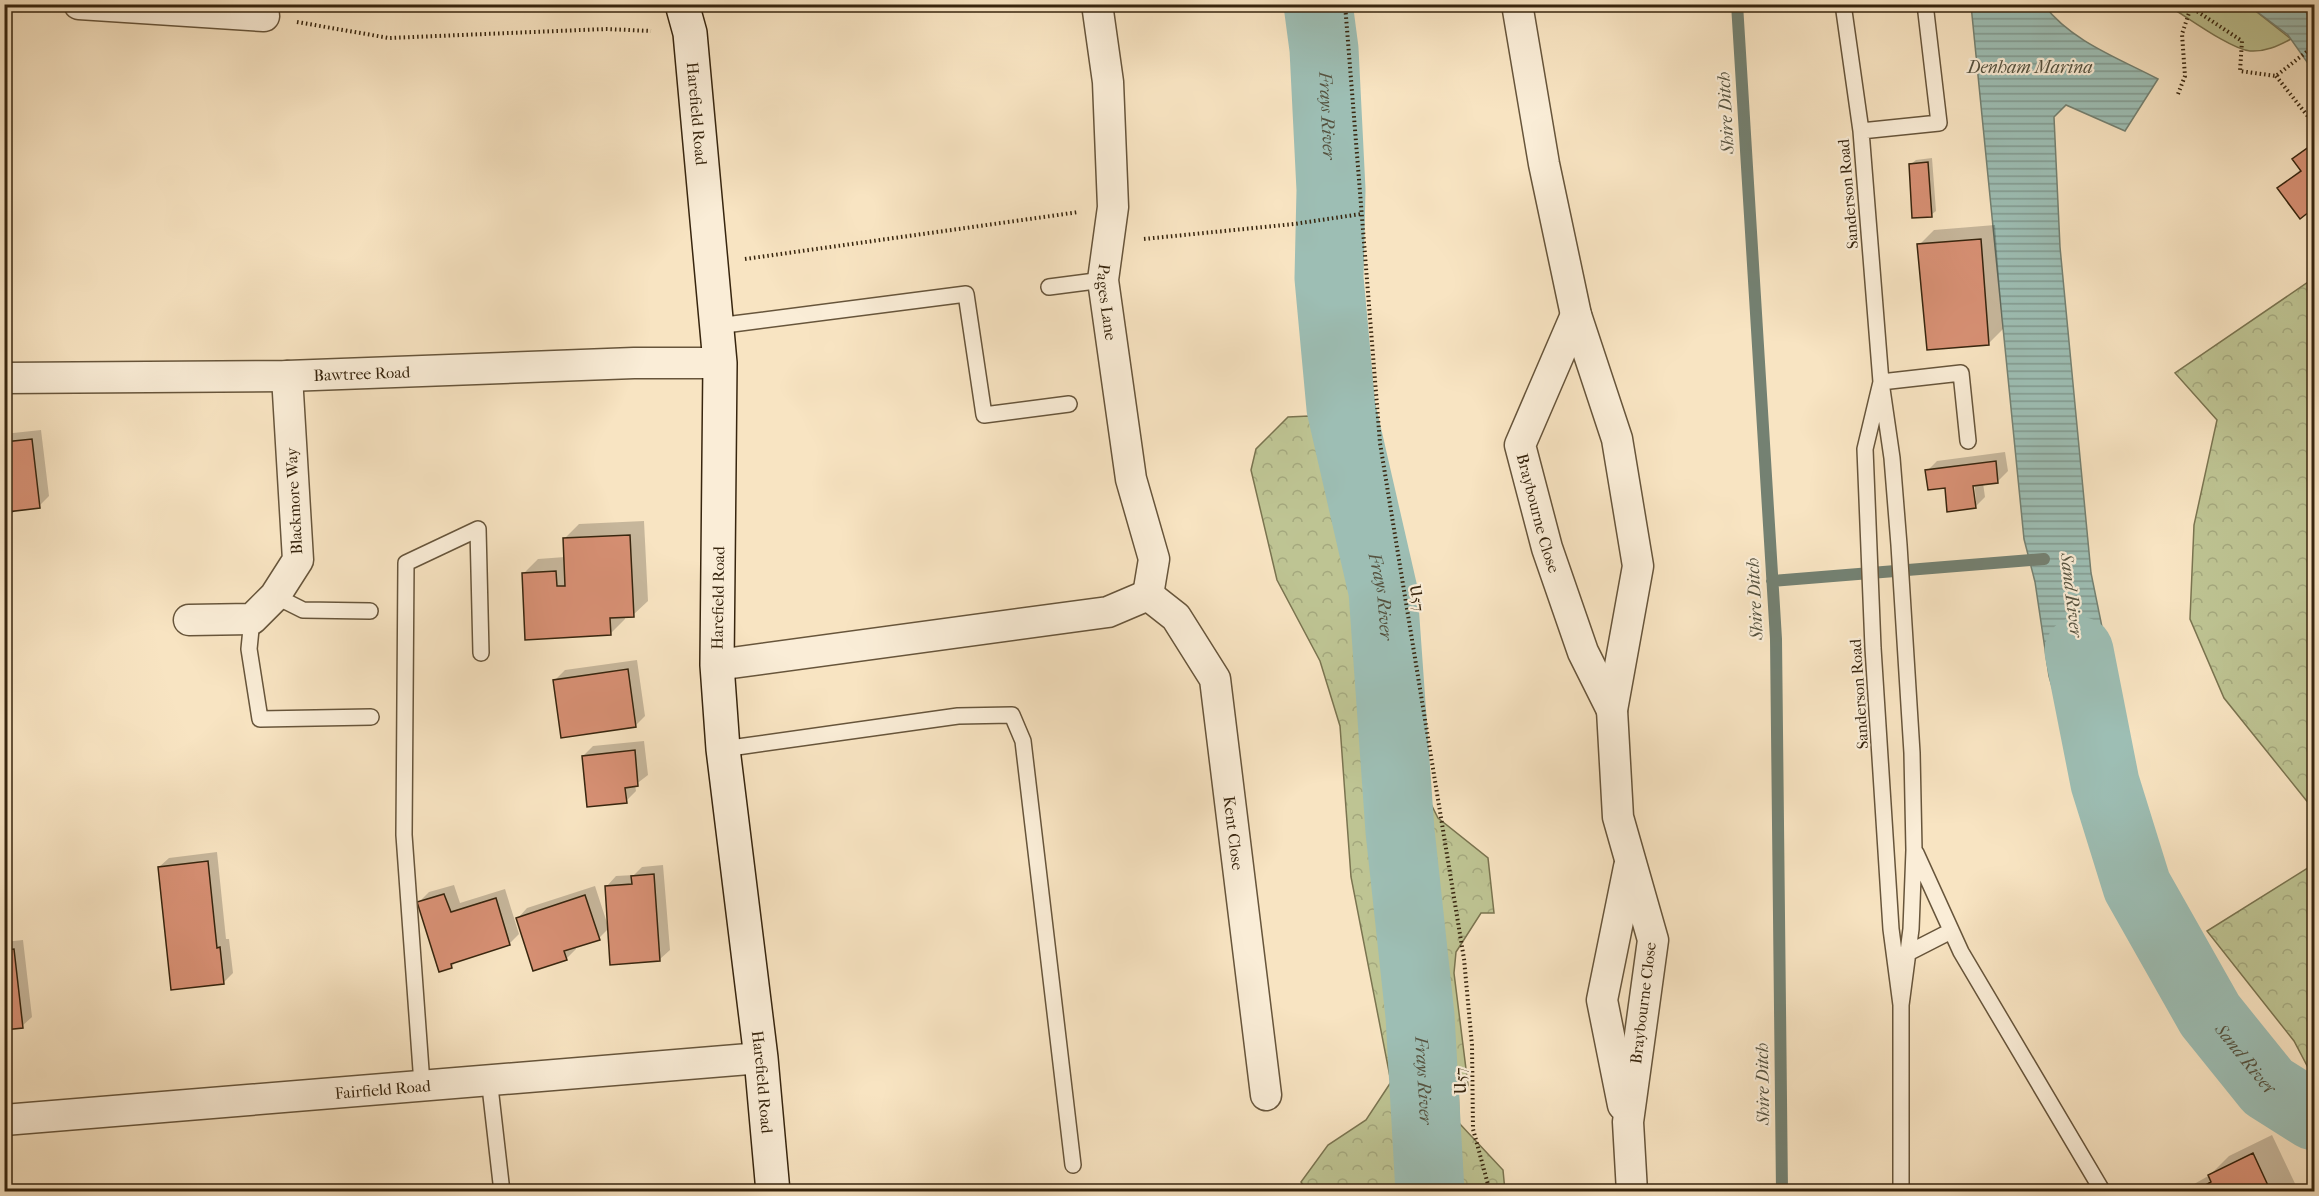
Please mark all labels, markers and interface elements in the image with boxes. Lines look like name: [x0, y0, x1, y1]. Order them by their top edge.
water label: Denham Marina: [1966, 57, 2093, 78]
street label: Harefield Road: [683, 61, 712, 166]
water label: Frays River: [1315, 70, 1340, 162]
water label: Shire Ditch: [1713, 71, 1739, 156]
street label: Sanderson Road: [1834, 138, 1862, 250]
street label: Pages Lane: [1093, 263, 1121, 342]
street label: Bawtree Road: [313, 362, 411, 384]
street label: Blackmore Way: [282, 447, 306, 555]
street label: Braybourne Close: [1513, 451, 1564, 575]
street label: Harefield Road: [708, 546, 728, 650]
water label: Frays River: [1364, 550, 1397, 643]
water label: Sand River: [2055, 551, 2087, 640]
water label: Shire Ditch: [1742, 557, 1768, 642]
street label: U57: [1405, 583, 1429, 613]
street label: Sanderson Road: [1846, 638, 1872, 750]
street label: Kent Close: [1220, 795, 1248, 871]
street label: Braybourne Close: [1626, 941, 1660, 1065]
water label: Sand River: [2210, 1019, 2281, 1100]
street label: Harefield Road: [748, 1029, 777, 1135]
water label: Frays River: [1411, 1035, 1437, 1127]
water label: Shire Ditch: [1752, 1043, 1774, 1126]
street label: U57: [1451, 1067, 1470, 1095]
street label: Fairfield Road: [334, 1076, 432, 1102]

